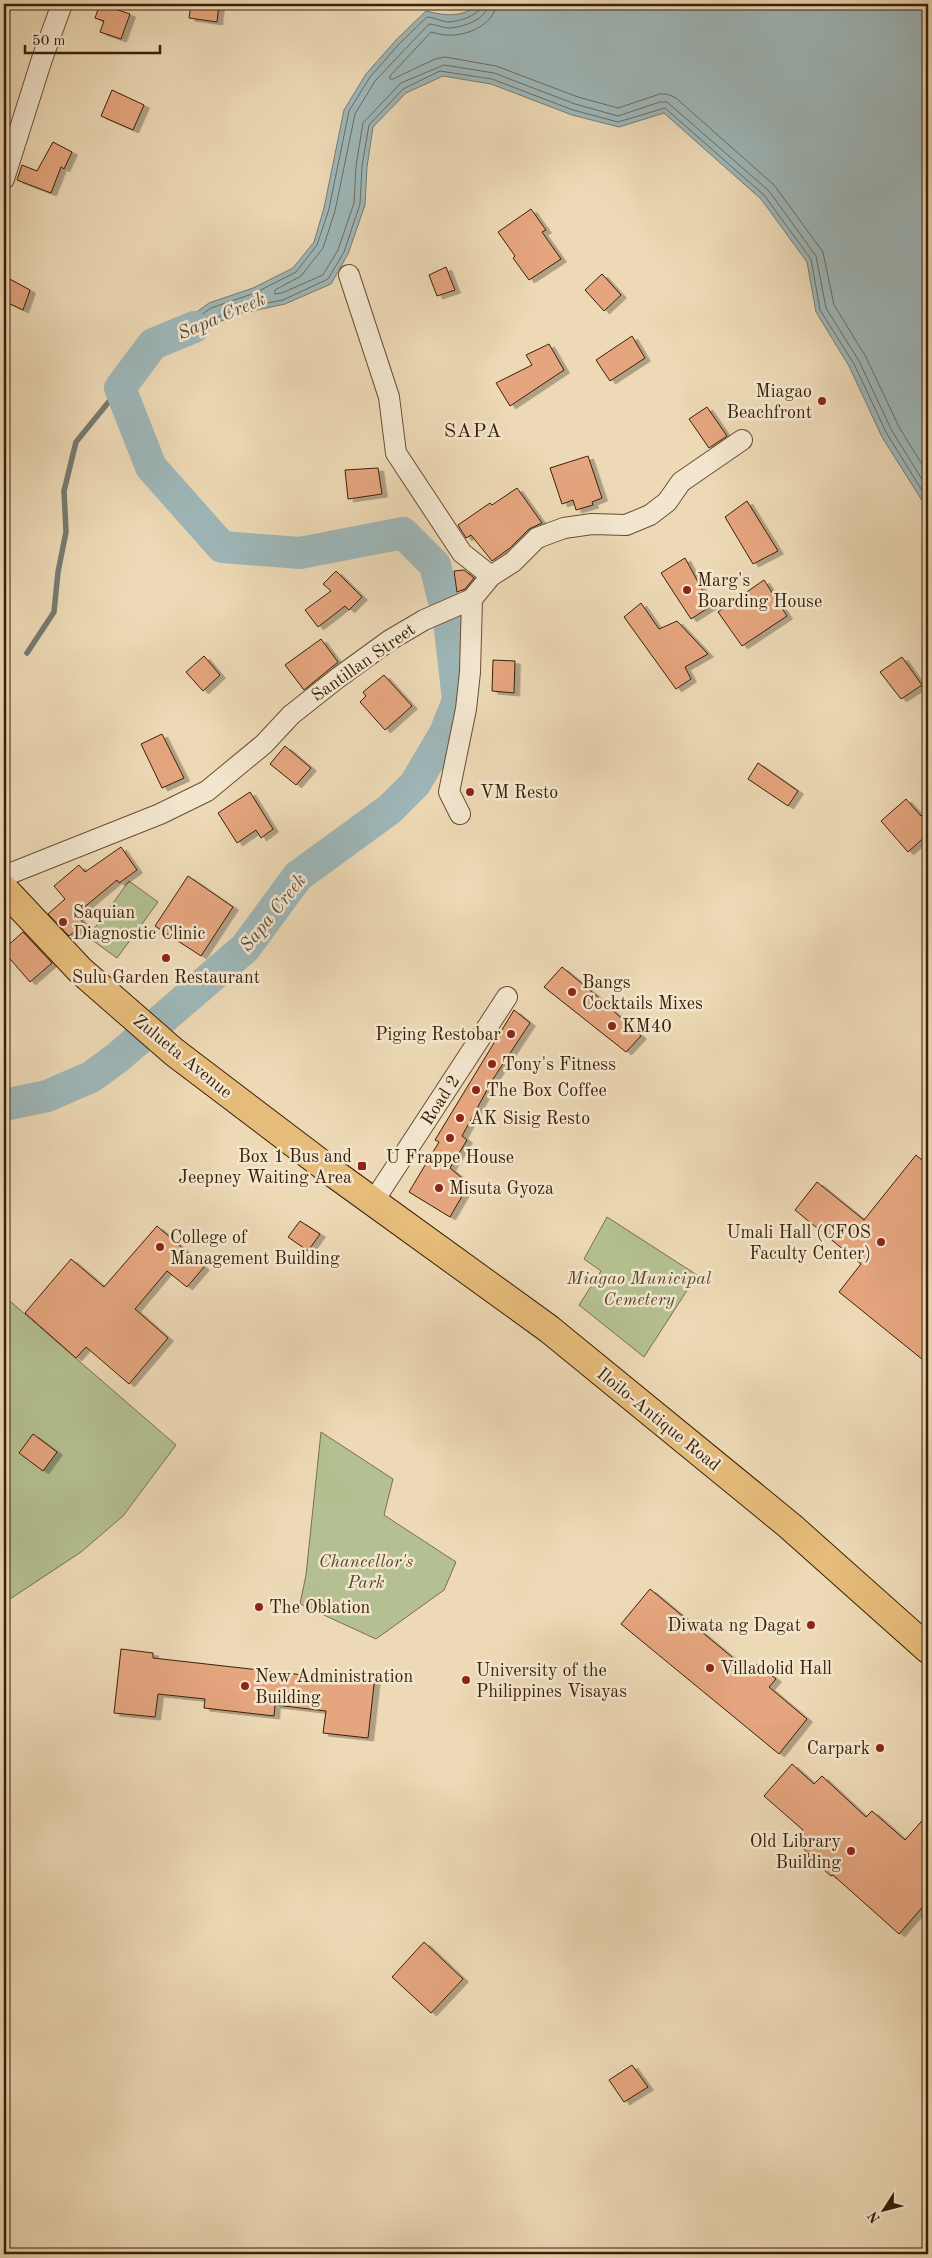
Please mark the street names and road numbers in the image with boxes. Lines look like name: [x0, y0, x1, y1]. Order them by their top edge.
street label: Santillan Street: [308, 620, 419, 705]
street label: Zulueta Avenue: [129, 1012, 235, 1102]
street label: Road 2: [418, 1072, 464, 1129]
street label: Iloilo-Antique Road: [593, 1365, 723, 1475]

